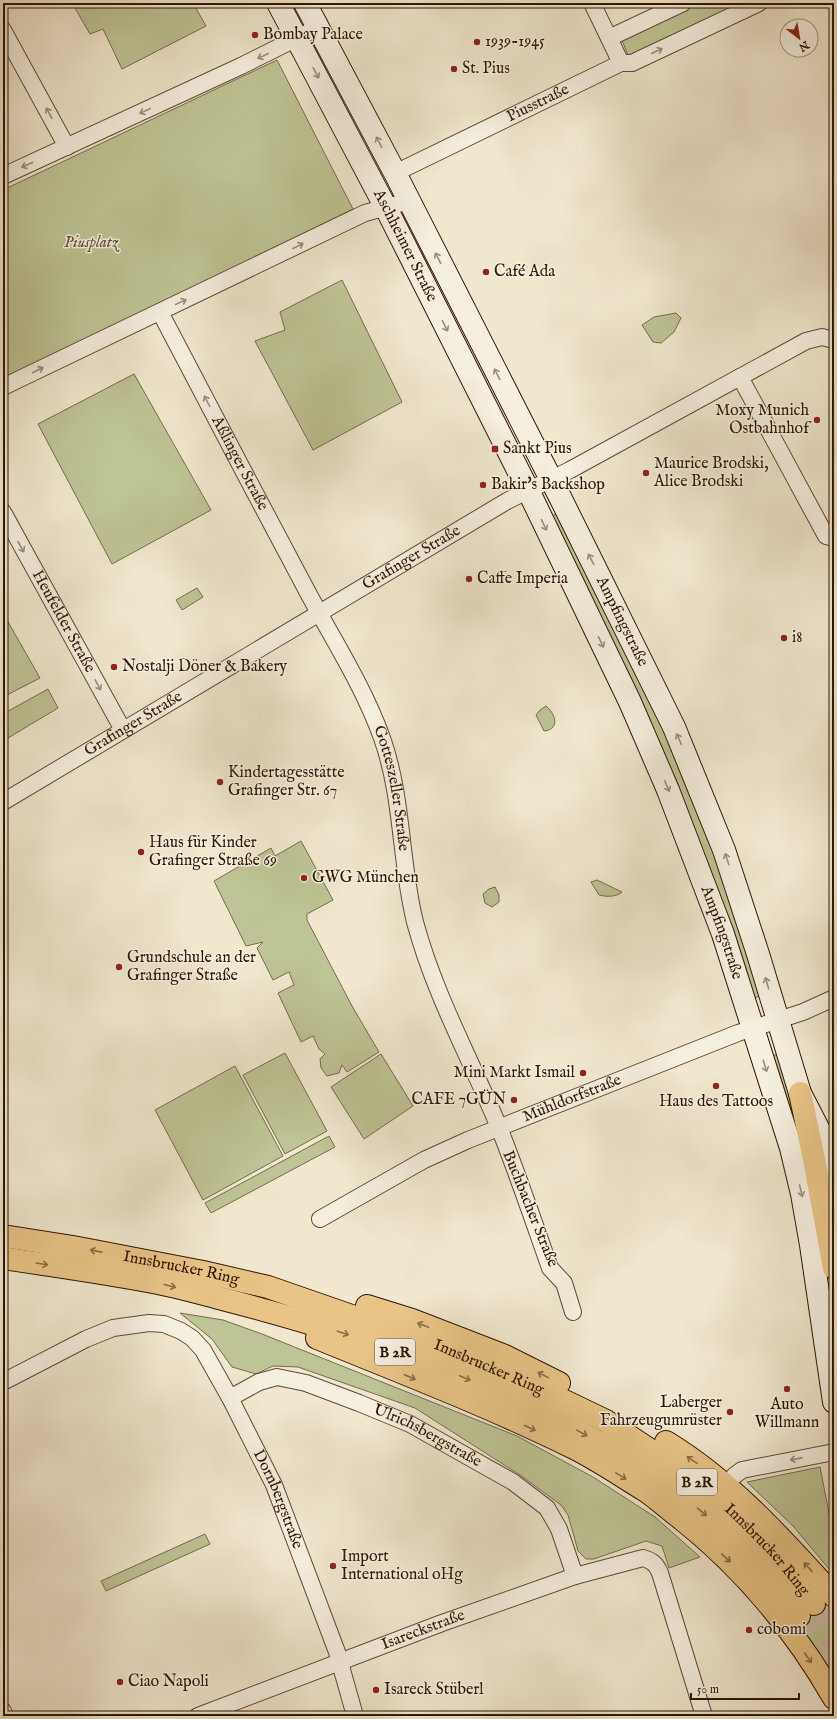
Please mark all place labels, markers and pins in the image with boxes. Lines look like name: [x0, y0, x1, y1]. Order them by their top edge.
place label: Bombay Palace: [263, 25, 363, 45]
marker: Bombay Palace: [250, 30, 260, 40]
place label: 1939-1945: [485, 32, 545, 52]
marker: 1939-1945: [472, 37, 482, 47]
place label: St. Pius: [462, 59, 510, 79]
marker: St. Pius: [449, 64, 459, 74]
place label: Café Ada: [494, 262, 555, 282]
marker: Café Ada: [481, 267, 491, 277]
place label: Moxy Munich Ostbahnhof: [715, 401, 812, 439]
marker: Moxy Munich Ostbahnhof: [812, 415, 822, 425]
place label: Sankt Pius: [503, 439, 572, 459]
marker: Sankt Pius: [490, 444, 500, 454]
place label: Maurice Brodski, Alice Brodski: [653, 454, 768, 492]
marker: Maurice Brodski, Alice Brodski: [641, 468, 651, 478]
place label: Bakir's Backshop: [491, 475, 605, 495]
marker: Bakir's Backshop: [478, 480, 488, 490]
place label: Caffe Imperia: [477, 569, 568, 589]
marker: Caffe Imperia: [464, 574, 474, 584]
place label: i8: [792, 628, 803, 648]
marker: i8: [779, 633, 789, 643]
place label: Nostalji Döner & Bakery: [122, 657, 287, 677]
marker: Nostalji Döner & Bakery: [109, 662, 119, 672]
place label: Kindertagesstätte Grafinger Str. 67: [228, 763, 345, 801]
marker: Kindertagesstätte Grafinger Str. 67: [215, 777, 225, 787]
place label: Haus für Kinder Grafinger Straße 69: [149, 833, 277, 871]
marker: Haus für Kinder Grafinger Straße 69: [136, 847, 146, 857]
place label: GWG München: [312, 868, 419, 888]
marker: GWG München: [299, 873, 309, 883]
place label: Grundschule an der Grafinger Straße: [127, 948, 256, 986]
marker: Grundschule an der Grafinger Straße: [114, 962, 124, 972]
place label: Mini Markt Ismail: [454, 1063, 576, 1083]
marker: Mini Markt Ismail: [578, 1068, 588, 1078]
marker: Haus des Tattoos: [711, 1081, 721, 1091]
place label: CAFE 7GÜN: [412, 1089, 506, 1110]
place label: Haus des Tattoos: [659, 1092, 773, 1112]
marker: CAFE 7GÜN: [509, 1095, 519, 1105]
marker: Auto Willmann: [782, 1384, 792, 1394]
place label: Laberger Fahrzeugumrüster: [600, 1393, 722, 1431]
place label: Auto Willmann: [755, 1395, 820, 1433]
marker: Laberger Fahrzeugumrüster: [725, 1407, 735, 1417]
place label: Import International oHg: [341, 1547, 463, 1585]
marker: Import International oHg: [328, 1561, 338, 1571]
place label: cobomi: [757, 1620, 806, 1640]
marker: cobomi: [744, 1625, 754, 1635]
place label: Ciao Napoli: [128, 1672, 209, 1692]
marker: Ciao Napoli: [115, 1677, 125, 1687]
place label: Isareck Stüberl: [384, 1680, 484, 1700]
marker: Isareck Stüberl: [371, 1685, 381, 1695]

